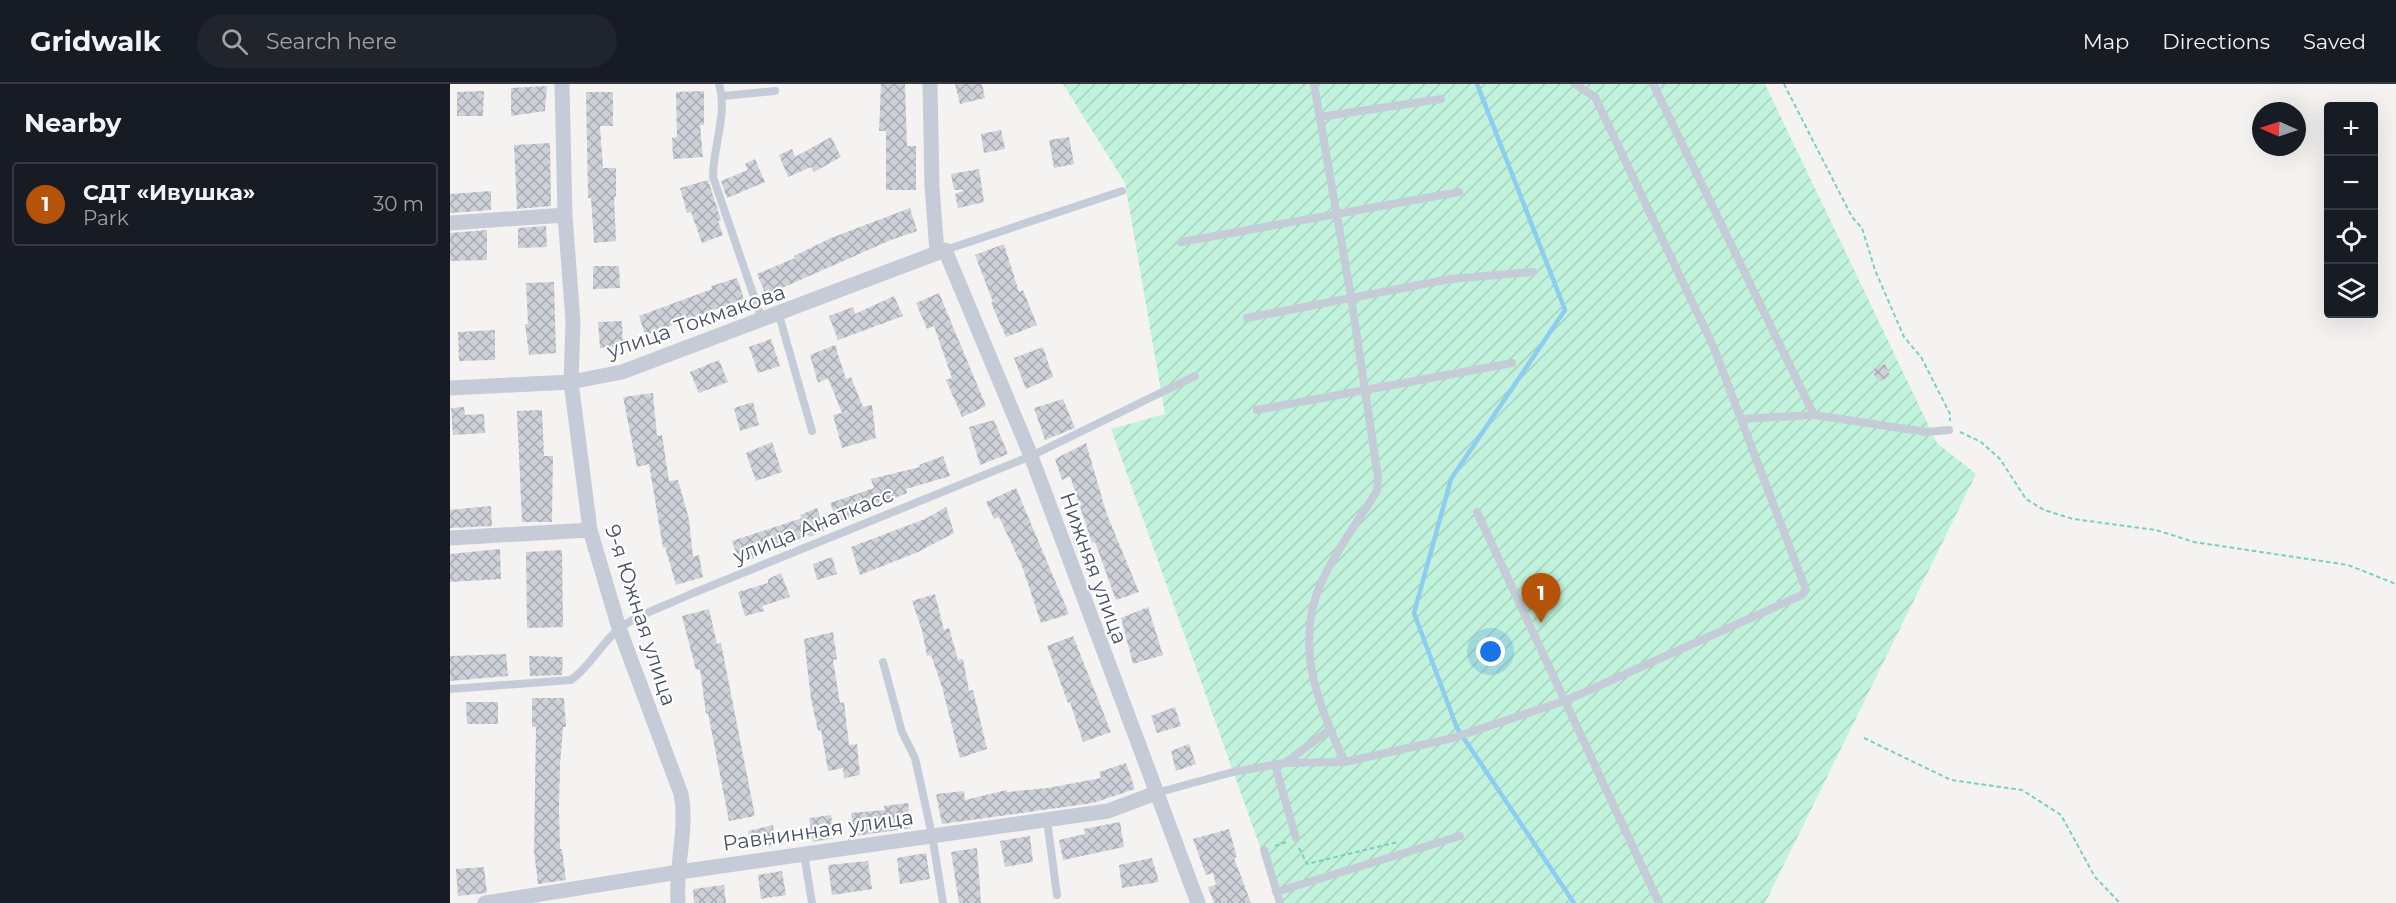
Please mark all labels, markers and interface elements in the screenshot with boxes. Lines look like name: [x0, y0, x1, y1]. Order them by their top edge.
search box: [197, 14, 617, 68]
text: Gridwalk: [30, 24, 161, 58]
icon: search: [218, 25, 251, 58]
text: Search here: [266, 28, 397, 55]
text: Map: [2083, 29, 2129, 54]
text: Directions: [2162, 29, 2270, 54]
text: Saved: [2303, 29, 2366, 54]
north arrow: [2252, 102, 2306, 156]
map controls: [2324, 102, 2378, 318]
button: +: [2324, 102, 2378, 156]
text: Nearby: [24, 107, 121, 139]
button: −: [2324, 156, 2378, 210]
text: СДТ «Ивушка»: [83, 179, 255, 206]
text: 1: [42, 192, 49, 216]
text: 30 m: [373, 192, 424, 216]
text: Park: [83, 206, 129, 230]
button: locate: [2324, 210, 2378, 264]
button: layers: [2324, 264, 2378, 318]
street label: улица Токмакова: [603, 279, 788, 364]
street label: улица Анаткасс: [728, 481, 897, 569]
street label: Нижняя улица: [1055, 489, 1133, 647]
street label: 9-я Южная улица: [600, 521, 682, 709]
pin: 1: [1522, 574, 1560, 623]
your location: [1476, 637, 1505, 666]
street label: Равнинная улица: [721, 804, 915, 856]

